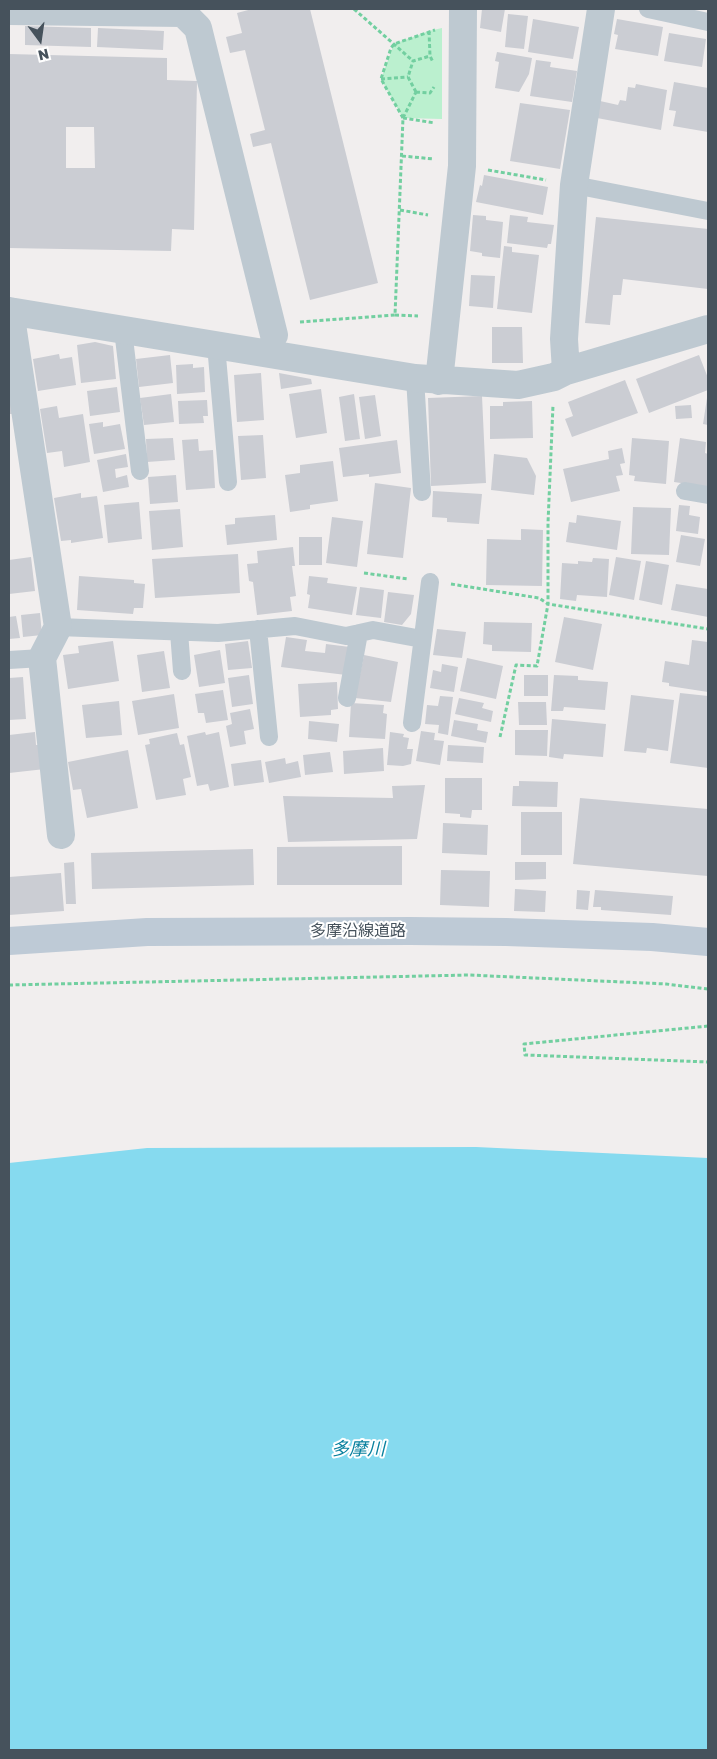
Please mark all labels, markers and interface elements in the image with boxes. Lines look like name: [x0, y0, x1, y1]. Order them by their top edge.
north arrow: [15, 15, 65, 65]
text: N: [37, 46, 51, 65]
street label: 多摩沿線道路: [310, 921, 406, 941]
water label: 多摩川: [331, 1438, 385, 1460]

